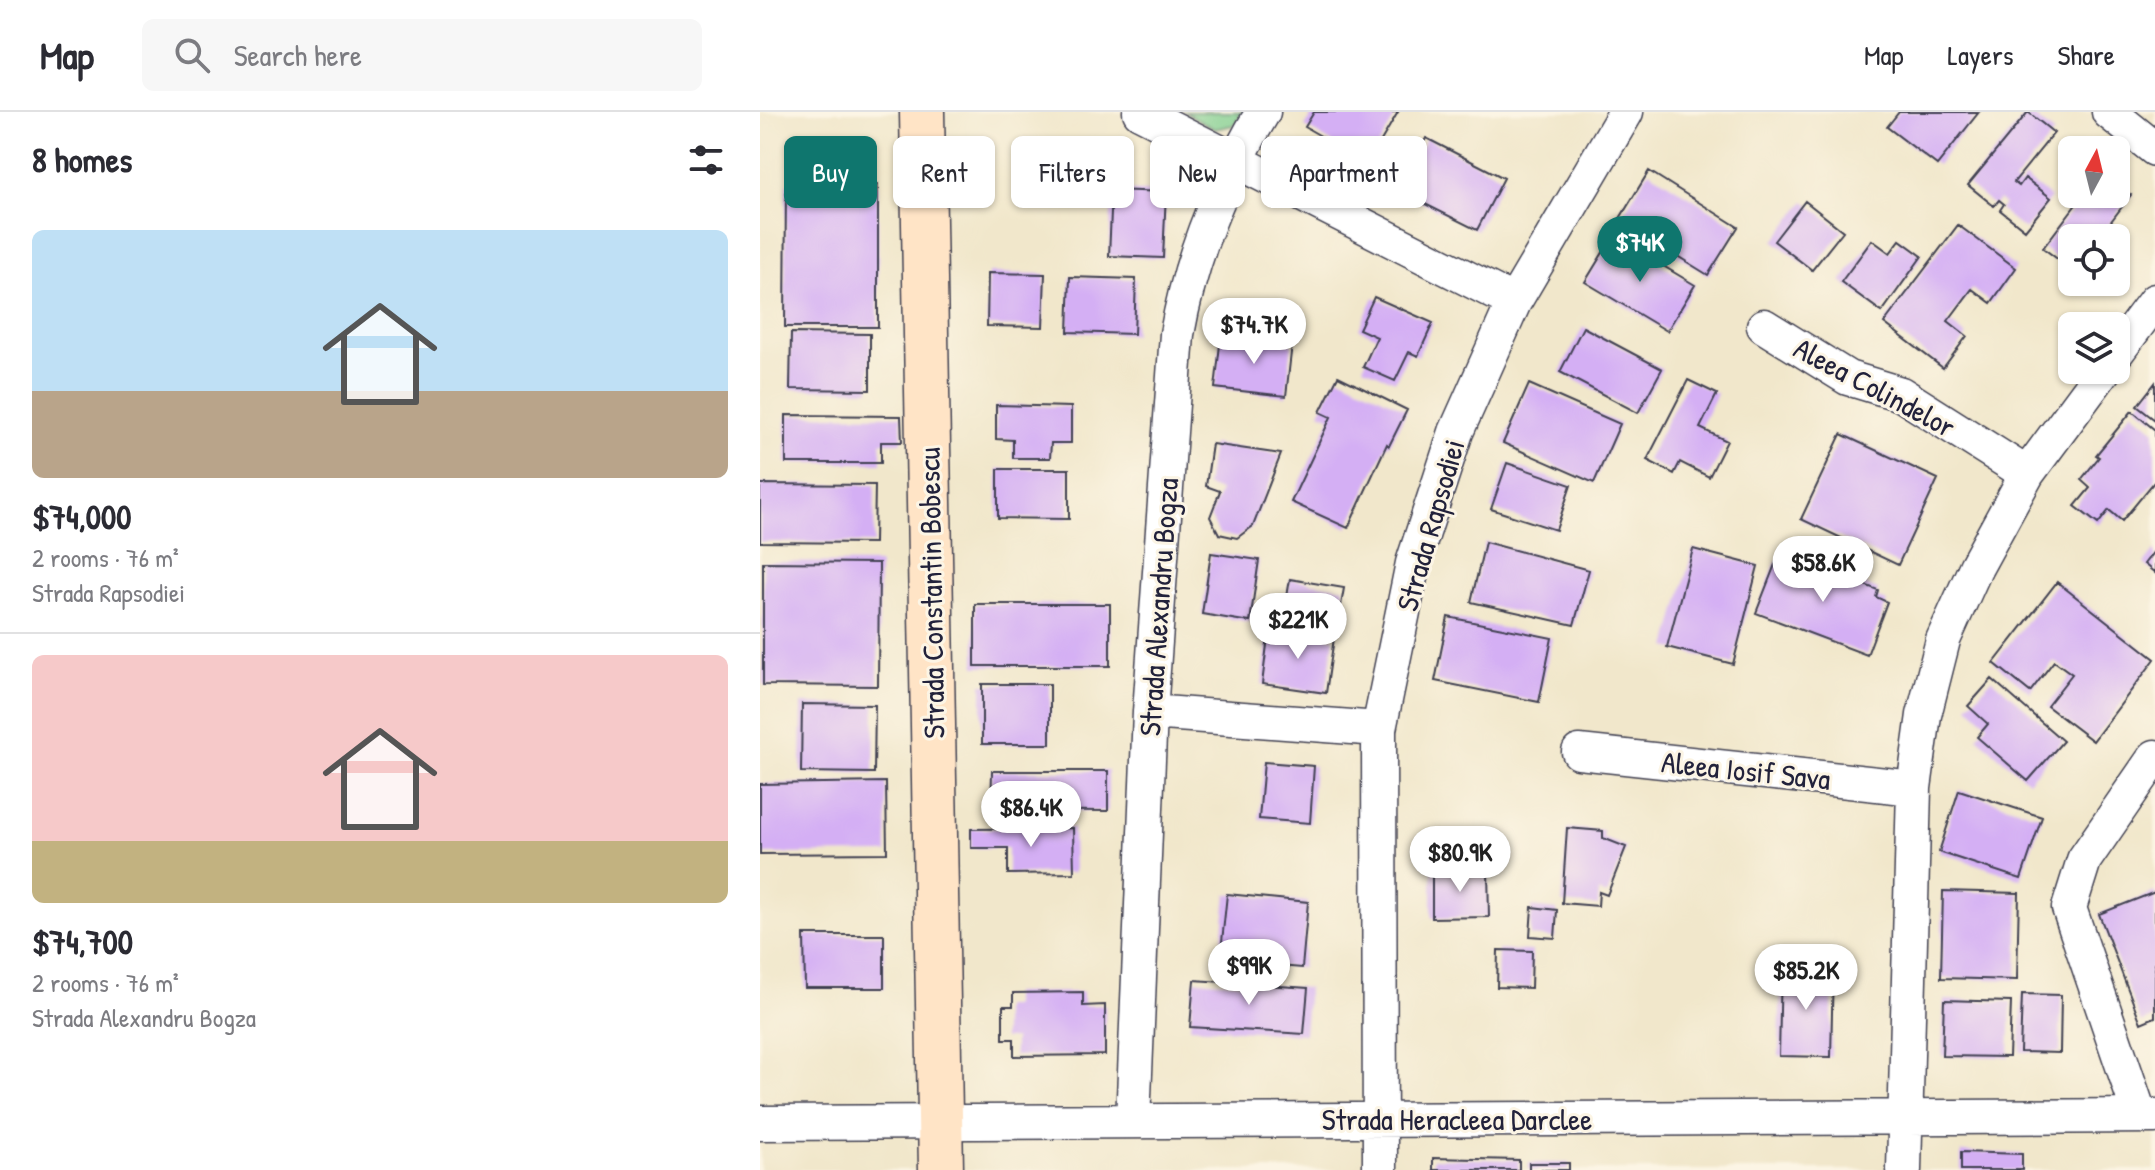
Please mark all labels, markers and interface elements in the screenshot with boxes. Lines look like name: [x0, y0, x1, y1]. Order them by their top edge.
search box: [142, 19, 702, 91]
text: Map: [40, 29, 94, 81]
icon: search: [170, 33, 214, 77]
text: Search here: [234, 35, 362, 75]
text: Map: [1864, 36, 1904, 74]
text: Layers: [1948, 36, 2013, 74]
text: Share: [2057, 36, 2115, 74]
chip: Buy: [784, 136, 877, 208]
chip: Rent: [893, 136, 995, 208]
chip: Filters: [1011, 136, 1134, 208]
chip: New: [1150, 136, 1245, 208]
chip: Apartment: [1261, 136, 1427, 208]
north arrow: [2058, 136, 2130, 208]
map controls: [2058, 136, 2130, 384]
text: 8 homes: [32, 137, 132, 183]
icon: filters: [684, 138, 728, 182]
pin: $74K: [1593, 216, 1687, 284]
text: $74K: [1615, 224, 1665, 259]
button: locate: [2058, 224, 2130, 296]
icon: home: [308, 282, 452, 426]
pin: $74.7K: [1189, 298, 1319, 366]
text: $74.7K: [1220, 306, 1288, 341]
button: layers: [2058, 312, 2130, 384]
street label: Aleea Colindelor: [1787, 328, 1963, 446]
street label: Strada Rapsodiei: [1386, 435, 1474, 615]
street label: Strada Constantin Bobescu: [908, 447, 954, 739]
street label: Strada Alexandru Bogza: [1129, 476, 1187, 737]
text: $74,000: [32, 494, 131, 540]
pin: $58.6K: [1758, 536, 1888, 604]
text: 2 rooms · 76 m²: [32, 540, 179, 575]
text: $58.6K: [1791, 544, 1855, 579]
text: Strada Rapsodiei: [32, 575, 185, 610]
pin: $221K: [1242, 593, 1354, 661]
text: $221K: [1268, 601, 1328, 636]
icon: home: [308, 707, 452, 851]
street label: Aleea Iosif Sava: [1660, 741, 1833, 799]
pin: $86.4K: [966, 781, 1096, 849]
text: $86.4K: [999, 789, 1063, 824]
pin: $80.9K: [1395, 826, 1525, 894]
text: $80.9K: [1428, 834, 1492, 869]
text: $74,700: [32, 919, 133, 965]
pin: $99K: [1202, 939, 1296, 1007]
pin: $85.2K: [1741, 944, 1871, 1012]
text: $99K: [1226, 947, 1272, 982]
text: $85.2K: [1773, 952, 1839, 987]
text: 2 rooms · 76 m²: [32, 965, 179, 1000]
text: Strada Alexandru Bogza: [32, 1000, 256, 1035]
street label: Strada Heracleea Darclee: [1322, 1099, 1592, 1139]

